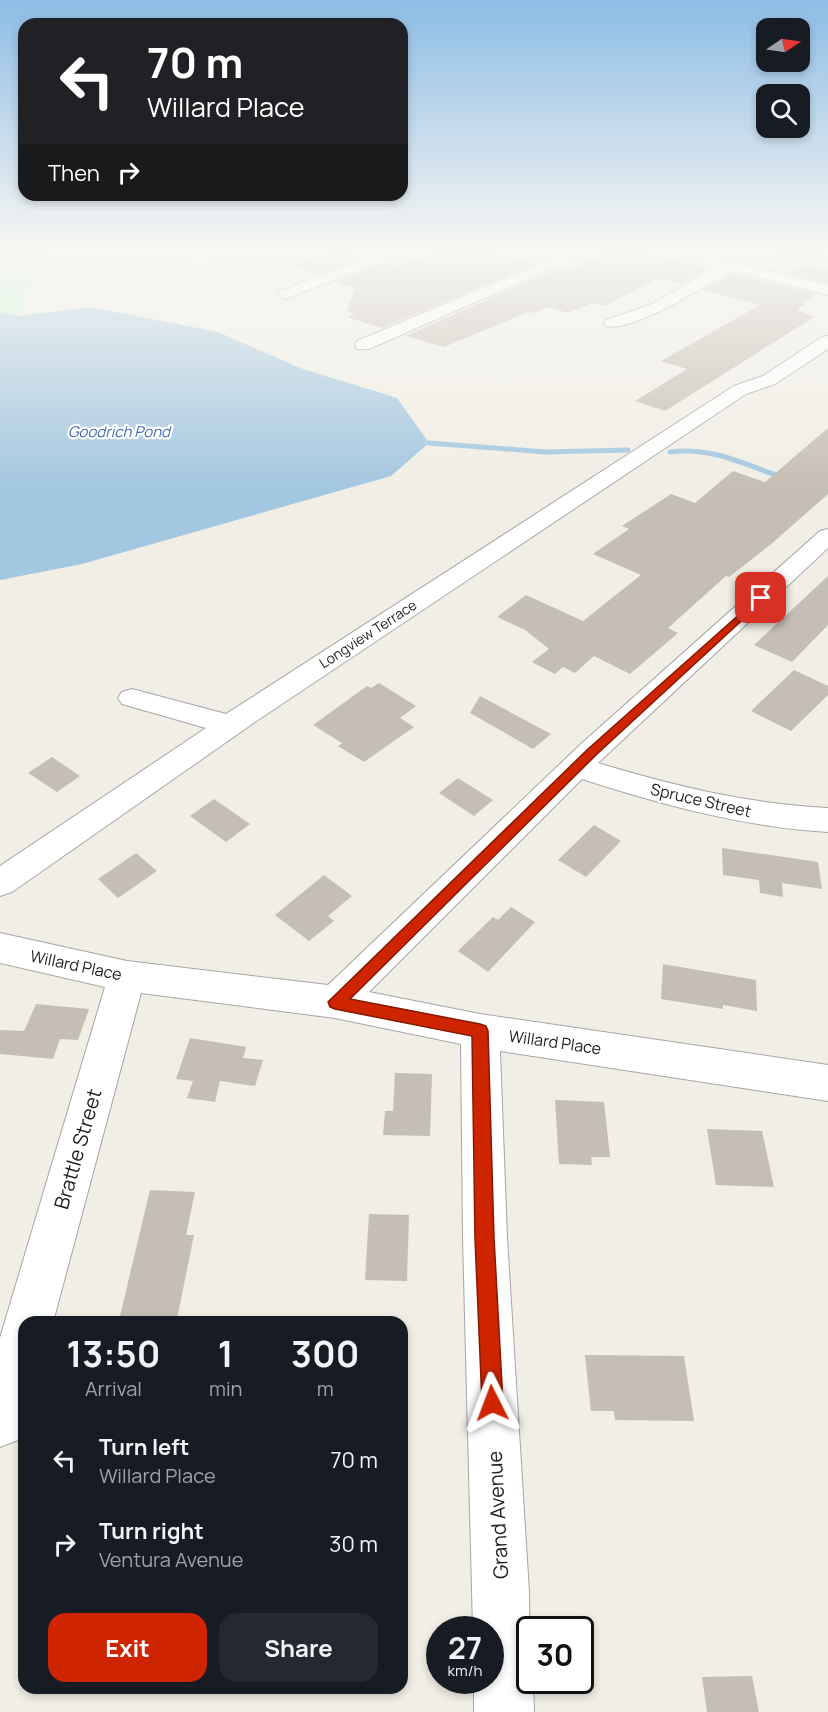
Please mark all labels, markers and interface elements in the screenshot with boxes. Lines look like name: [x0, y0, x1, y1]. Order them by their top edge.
north arrow: [756, 18, 810, 72]
map controls: [756, 18, 810, 138]
text: 70 m: [147, 33, 243, 91]
icon: left: [48, 42, 126, 120]
button: search: [756, 84, 810, 138]
text: Willard Place: [147, 88, 304, 125]
icon: right: [112, 156, 145, 189]
text: Then: [48, 158, 100, 188]
water label: Goodrich Pond: [68, 421, 172, 442]
pin: [735, 572, 786, 623]
icon: arrive: [744, 581, 777, 614]
street label: Longview Terrace: [315, 595, 420, 672]
street label: Spruce Street: [648, 778, 754, 822]
street label: Willard Place: [28, 945, 124, 985]
street label: Willard Place: [507, 1025, 603, 1059]
street label: Brattle Street: [47, 1085, 108, 1212]
text: 13:50: [67, 1329, 160, 1378]
text: 1: [218, 1329, 234, 1378]
text: 300: [291, 1329, 359, 1378]
position arrow: [460, 1371, 524, 1435]
text: Arrival: [85, 1375, 142, 1402]
text: min: [209, 1375, 243, 1402]
text: m: [317, 1375, 334, 1402]
text: Turn left: [99, 1432, 189, 1462]
icon: left: [48, 1444, 81, 1477]
text: 70 m: [330, 1445, 378, 1475]
street label: Grand Avenue: [481, 1450, 514, 1580]
text: Willard Place: [99, 1462, 216, 1489]
text: Turn right: [99, 1516, 204, 1546]
icon: right: [48, 1528, 81, 1561]
text: 30 m: [329, 1529, 378, 1559]
text: Ventura Avenue: [99, 1546, 243, 1573]
button: Exit: [48, 1613, 207, 1682]
button: Share: [219, 1613, 378, 1682]
speed limit sign: 30: [516, 1616, 594, 1694]
text: 27: [448, 1627, 482, 1668]
text: km/h: [448, 1660, 482, 1681]

